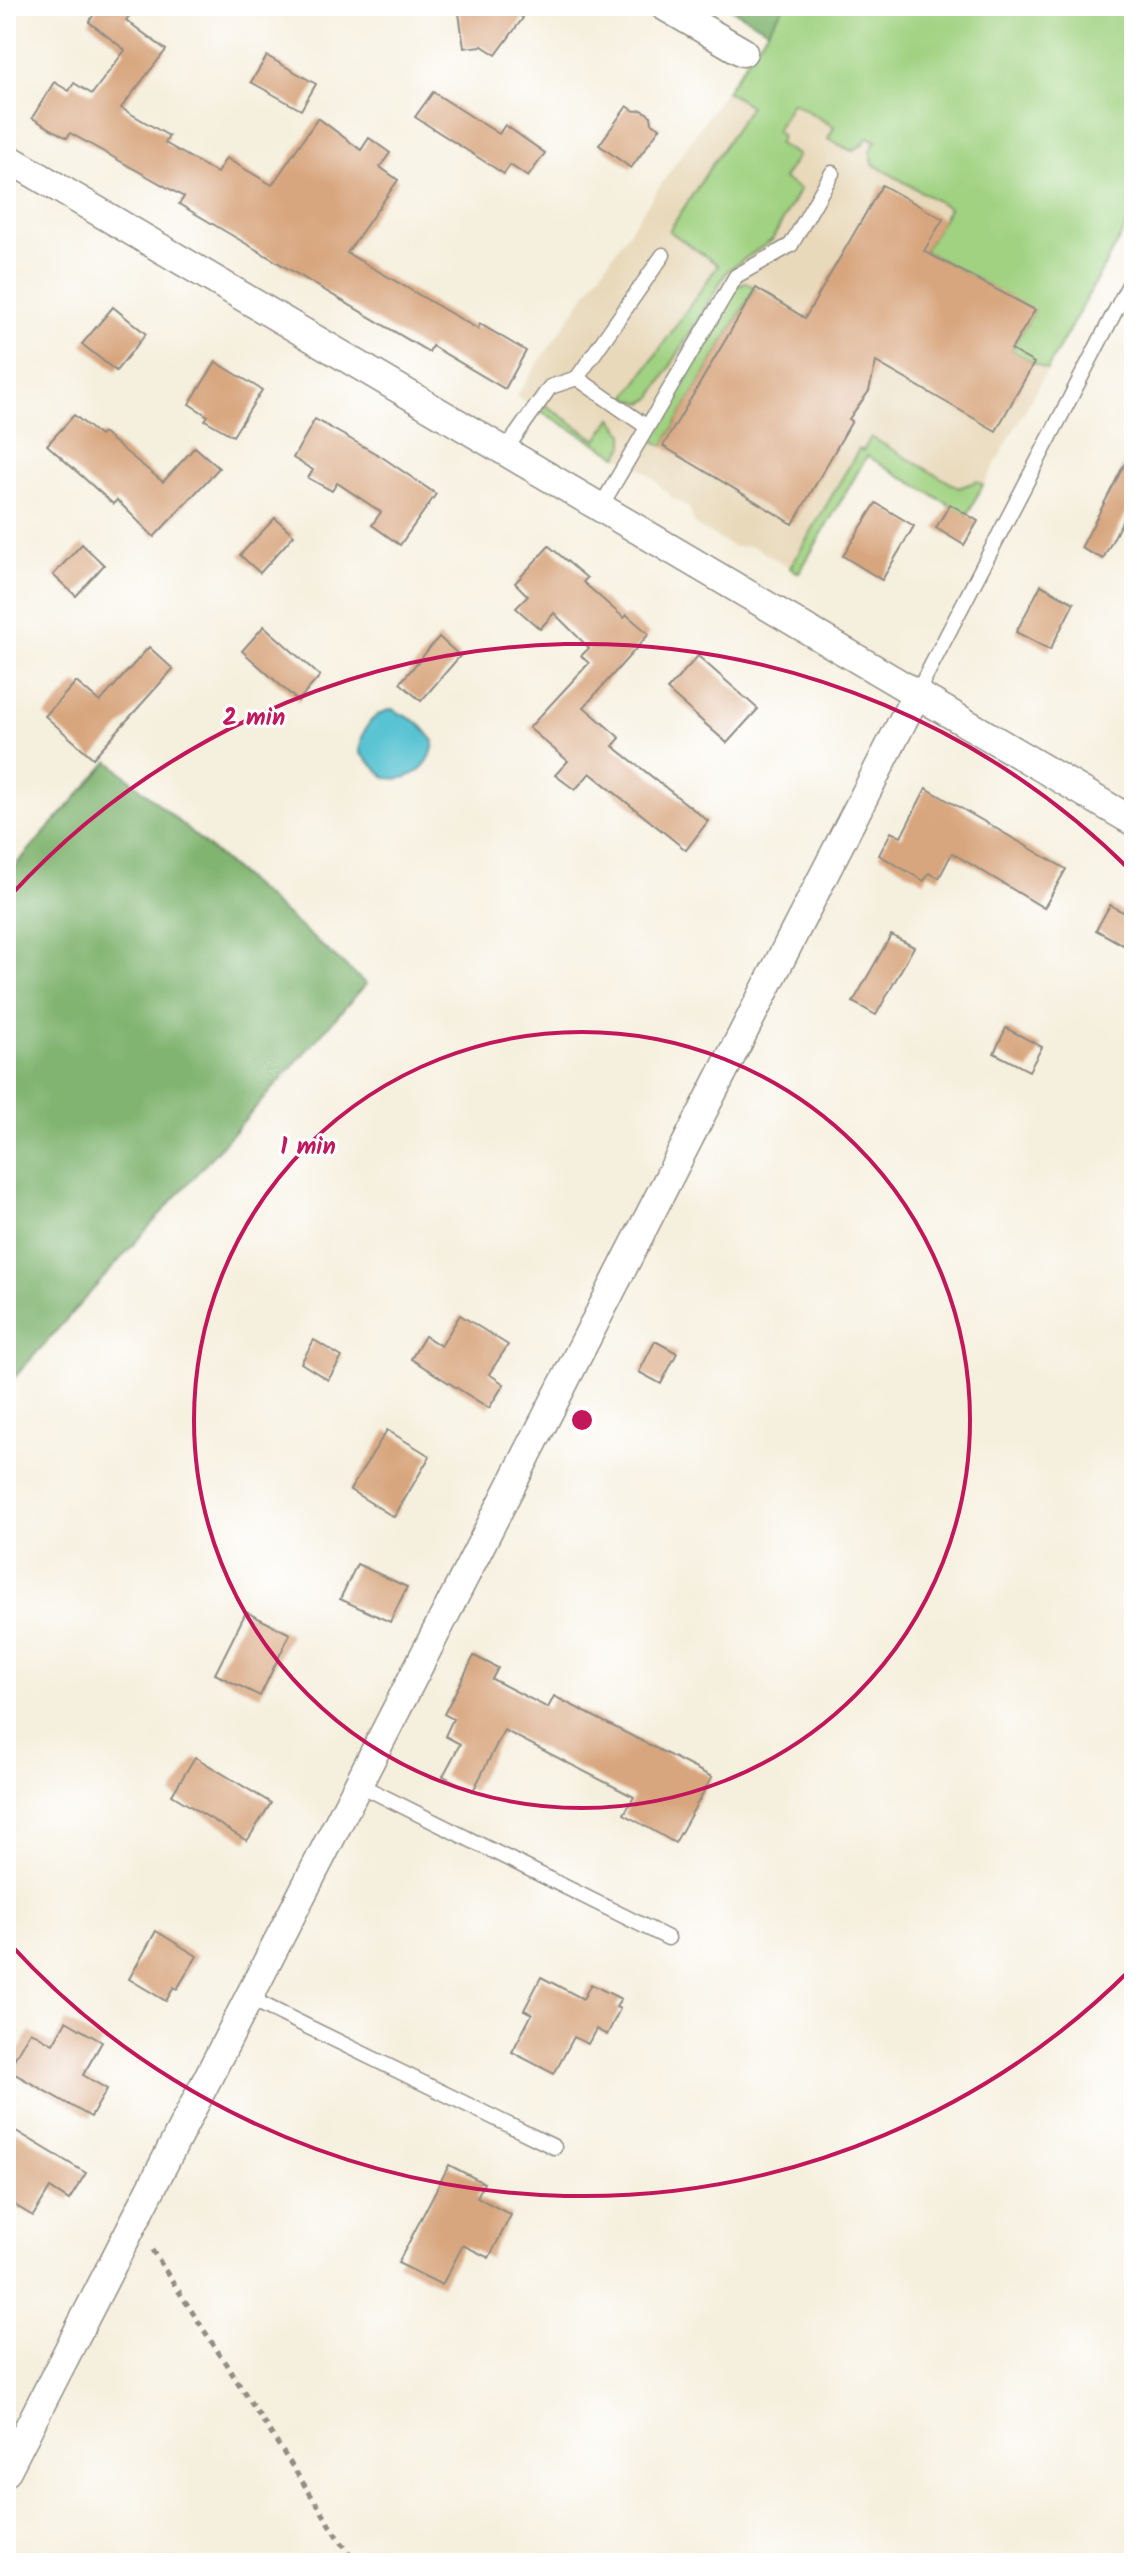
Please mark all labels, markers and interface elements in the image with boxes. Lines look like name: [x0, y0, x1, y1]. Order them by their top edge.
text: 2 min: [223, 699, 285, 738]
text: 1 min: [280, 1128, 336, 1167]
centre of rings: [568, 1406, 596, 1434]

